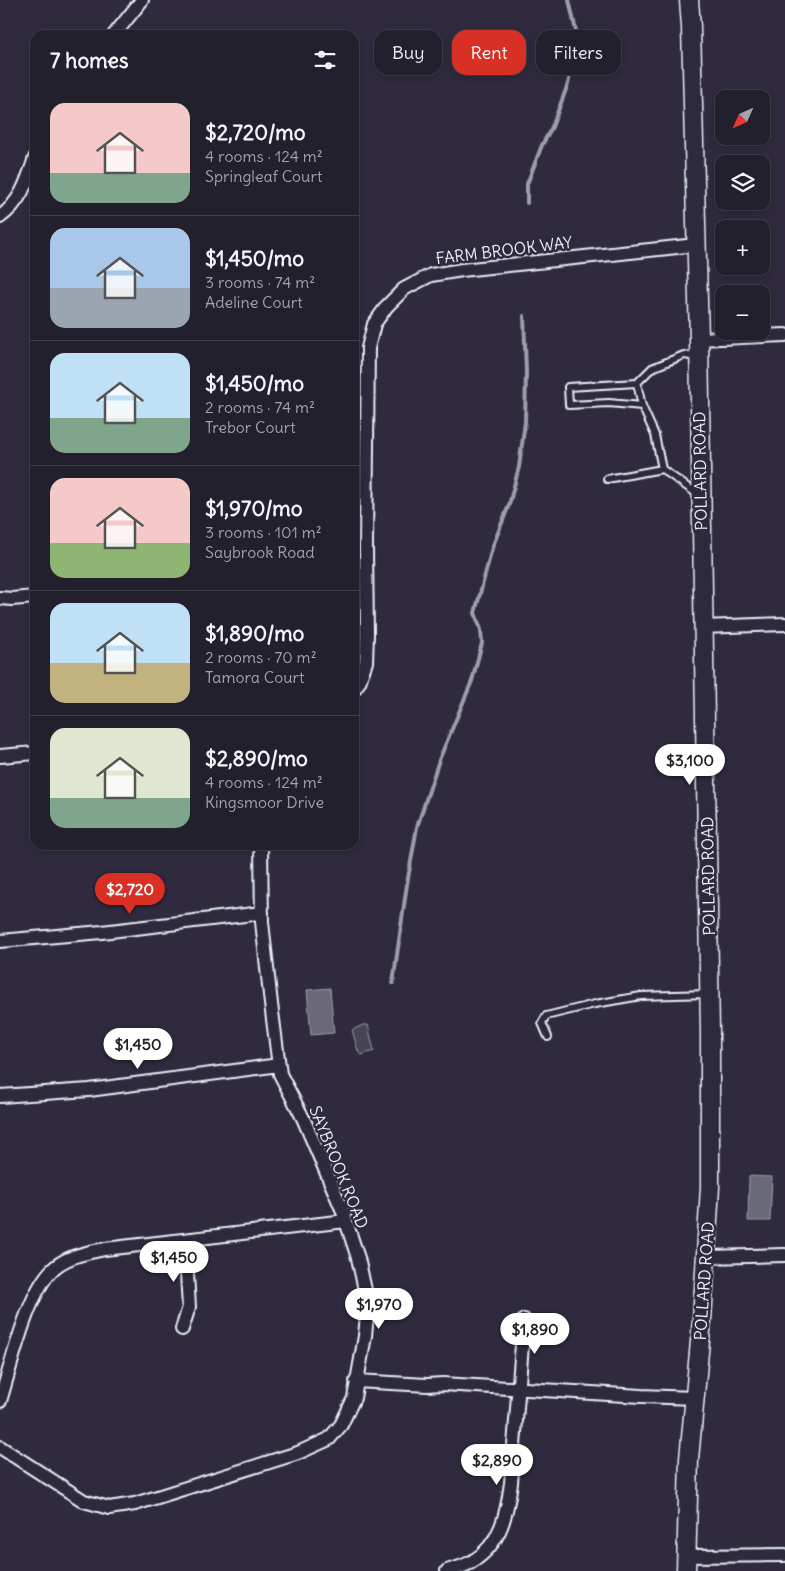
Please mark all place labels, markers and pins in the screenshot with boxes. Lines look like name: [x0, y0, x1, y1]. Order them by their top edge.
pin: $3,100: [649, 744, 731, 786]
pin: $2,720: [89, 872, 171, 915]
pin: $1,450: [97, 1028, 179, 1070]
pin: $1,450: [133, 1240, 215, 1283]
pin: $1,970: [338, 1288, 420, 1330]
pin: $1,890: [494, 1312, 576, 1355]
pin: $2,890: [456, 1444, 538, 1486]

